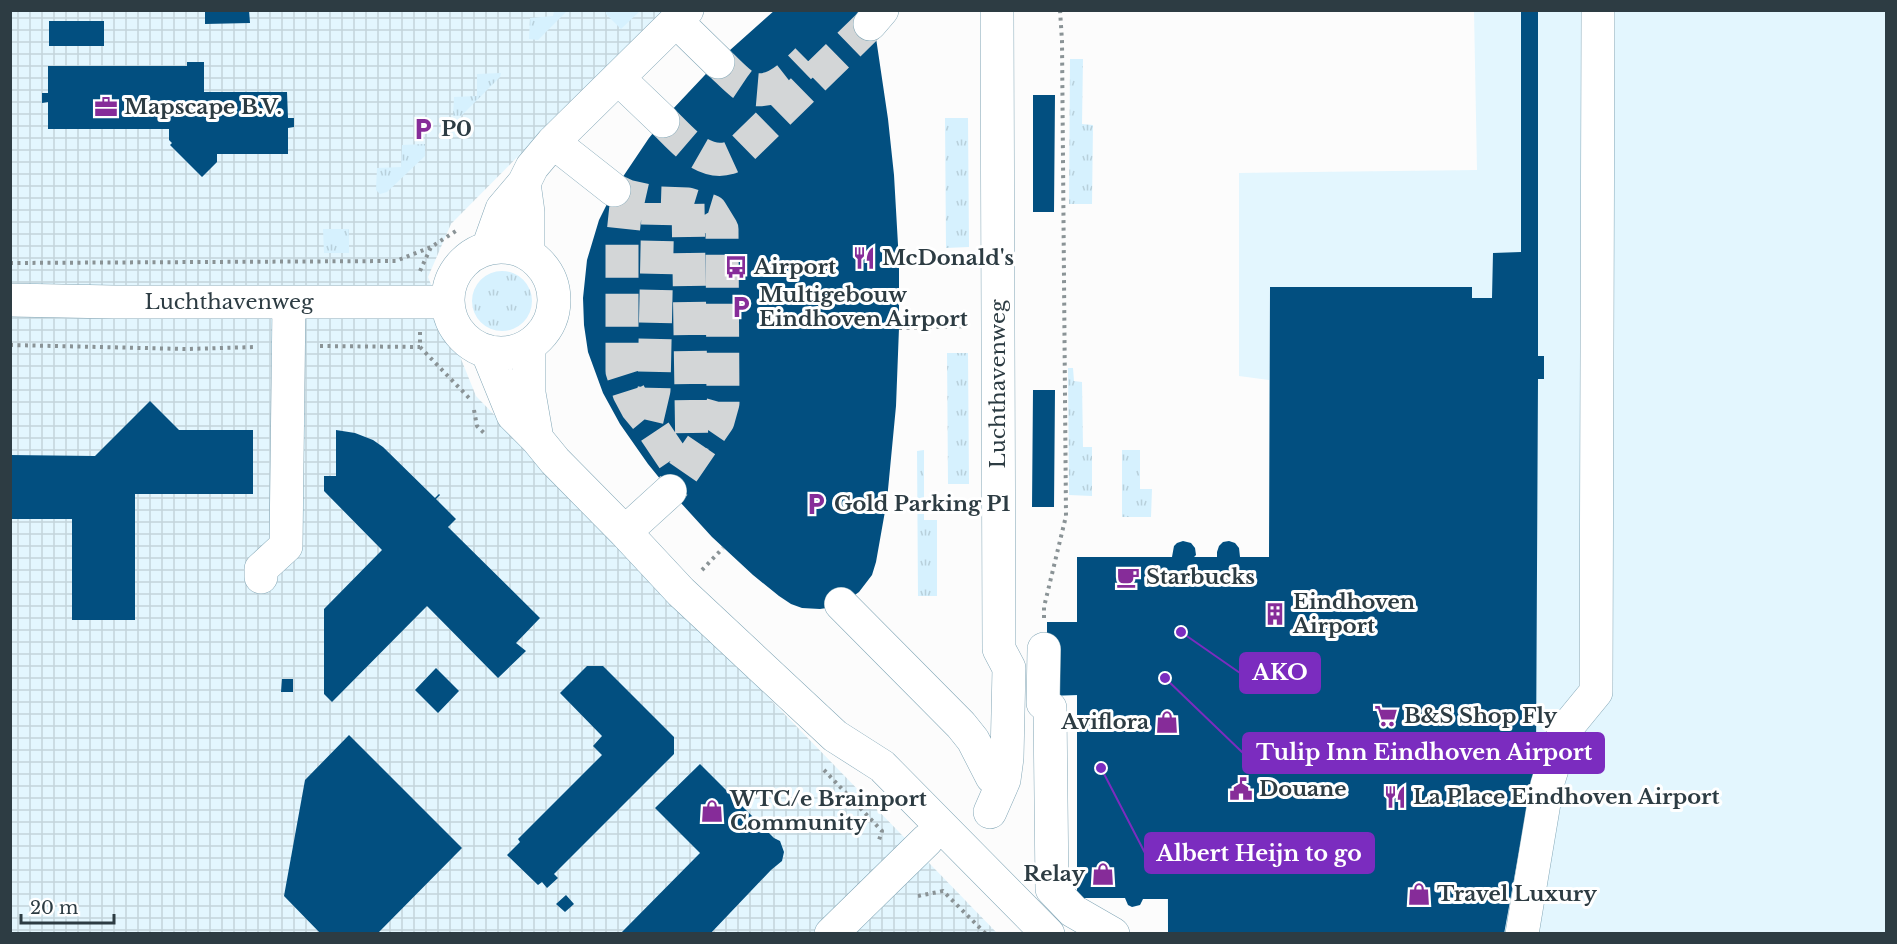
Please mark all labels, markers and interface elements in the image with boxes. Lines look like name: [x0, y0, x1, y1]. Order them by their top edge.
office icon: Mapscape B.V.: [93, 94, 119, 120]
place label: Mapscape B.V.: [124, 94, 282, 120]
parking icon: P0: [410, 116, 436, 142]
place label: P0: [441, 116, 472, 142]
restaurant icon: McDonald's: [851, 245, 877, 271]
place label: McDonald's: [882, 245, 1014, 271]
bus stop icon: Airport: [723, 254, 749, 280]
place label: Airport: [753, 254, 836, 280]
place label: Multigebouw Eindhoven Airport: [759, 282, 968, 332]
street label: Luchthavenweg: [144, 289, 314, 315]
parking icon: Multigebouw Eindhoven Airport: [728, 294, 754, 320]
street label: Luchthavenweg: [985, 299, 1011, 469]
parking icon: Gold Parking P1: [803, 491, 829, 517]
place label: Gold Parking P1: [834, 491, 1010, 517]
cafe icon: Starbucks: [1115, 564, 1141, 590]
place label: Starbucks: [1146, 564, 1255, 590]
place label: Eindhoven Airport: [1292, 589, 1415, 639]
building icon: Eindhoven Airport: [1262, 601, 1288, 627]
callout: AKO: [1240, 653, 1320, 693]
text: AKO: [1251, 659, 1308, 686]
supermarket icon: B&S Shop Fly: [1373, 703, 1399, 729]
place label: B&S Shop Fly: [1404, 703, 1558, 729]
place label: Aviflora: [1060, 709, 1149, 735]
shop icon: Aviflora: [1154, 709, 1180, 735]
callout: Tulip Inn Eindhoven Airport: [1243, 733, 1604, 773]
text: Tulip Inn Eindhoven Airport: [1256, 739, 1593, 766]
public building icon: Douane: [1228, 776, 1254, 802]
place label: Douane: [1259, 776, 1347, 802]
restaurant icon: La Place Eindhoven Airport: [1382, 784, 1408, 810]
place label: La Place Eindhoven Airport: [1413, 784, 1720, 810]
place label: WTC/e Brainport Community: [729, 786, 927, 836]
shop icon: WTC/e Brainport Community: [699, 798, 725, 824]
callout: Albert Heijn to go: [1145, 833, 1374, 873]
text: Albert Heijn to go: [1155, 840, 1362, 867]
place label: Relay: [1023, 861, 1085, 887]
shop icon: Relay: [1090, 861, 1116, 887]
shop icon: Travel Luxury: [1406, 881, 1432, 907]
place label: Travel Luxury: [1437, 881, 1597, 907]
scale bar: [21, 887, 114, 925]
text: 20 m: [30, 897, 78, 919]

